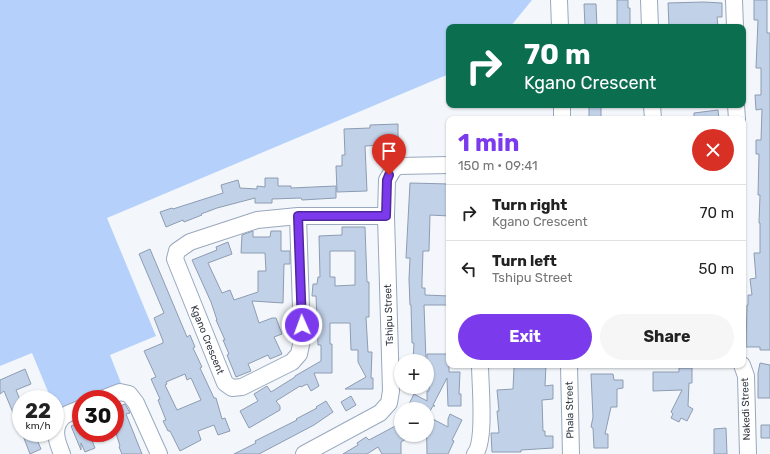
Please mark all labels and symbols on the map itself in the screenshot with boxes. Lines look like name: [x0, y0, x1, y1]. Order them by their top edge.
pin: [372, 134, 406, 175]
street label: Tshipu Street: [382, 284, 396, 346]
street label: Kgano Crescent: [188, 304, 226, 376]
position arrow: [281, 304, 323, 346]
street label: Nakedi Street: [739, 377, 753, 441]
street label: Phala Street: [563, 381, 576, 439]
speed limit sign: 30: [72, 390, 124, 442]

